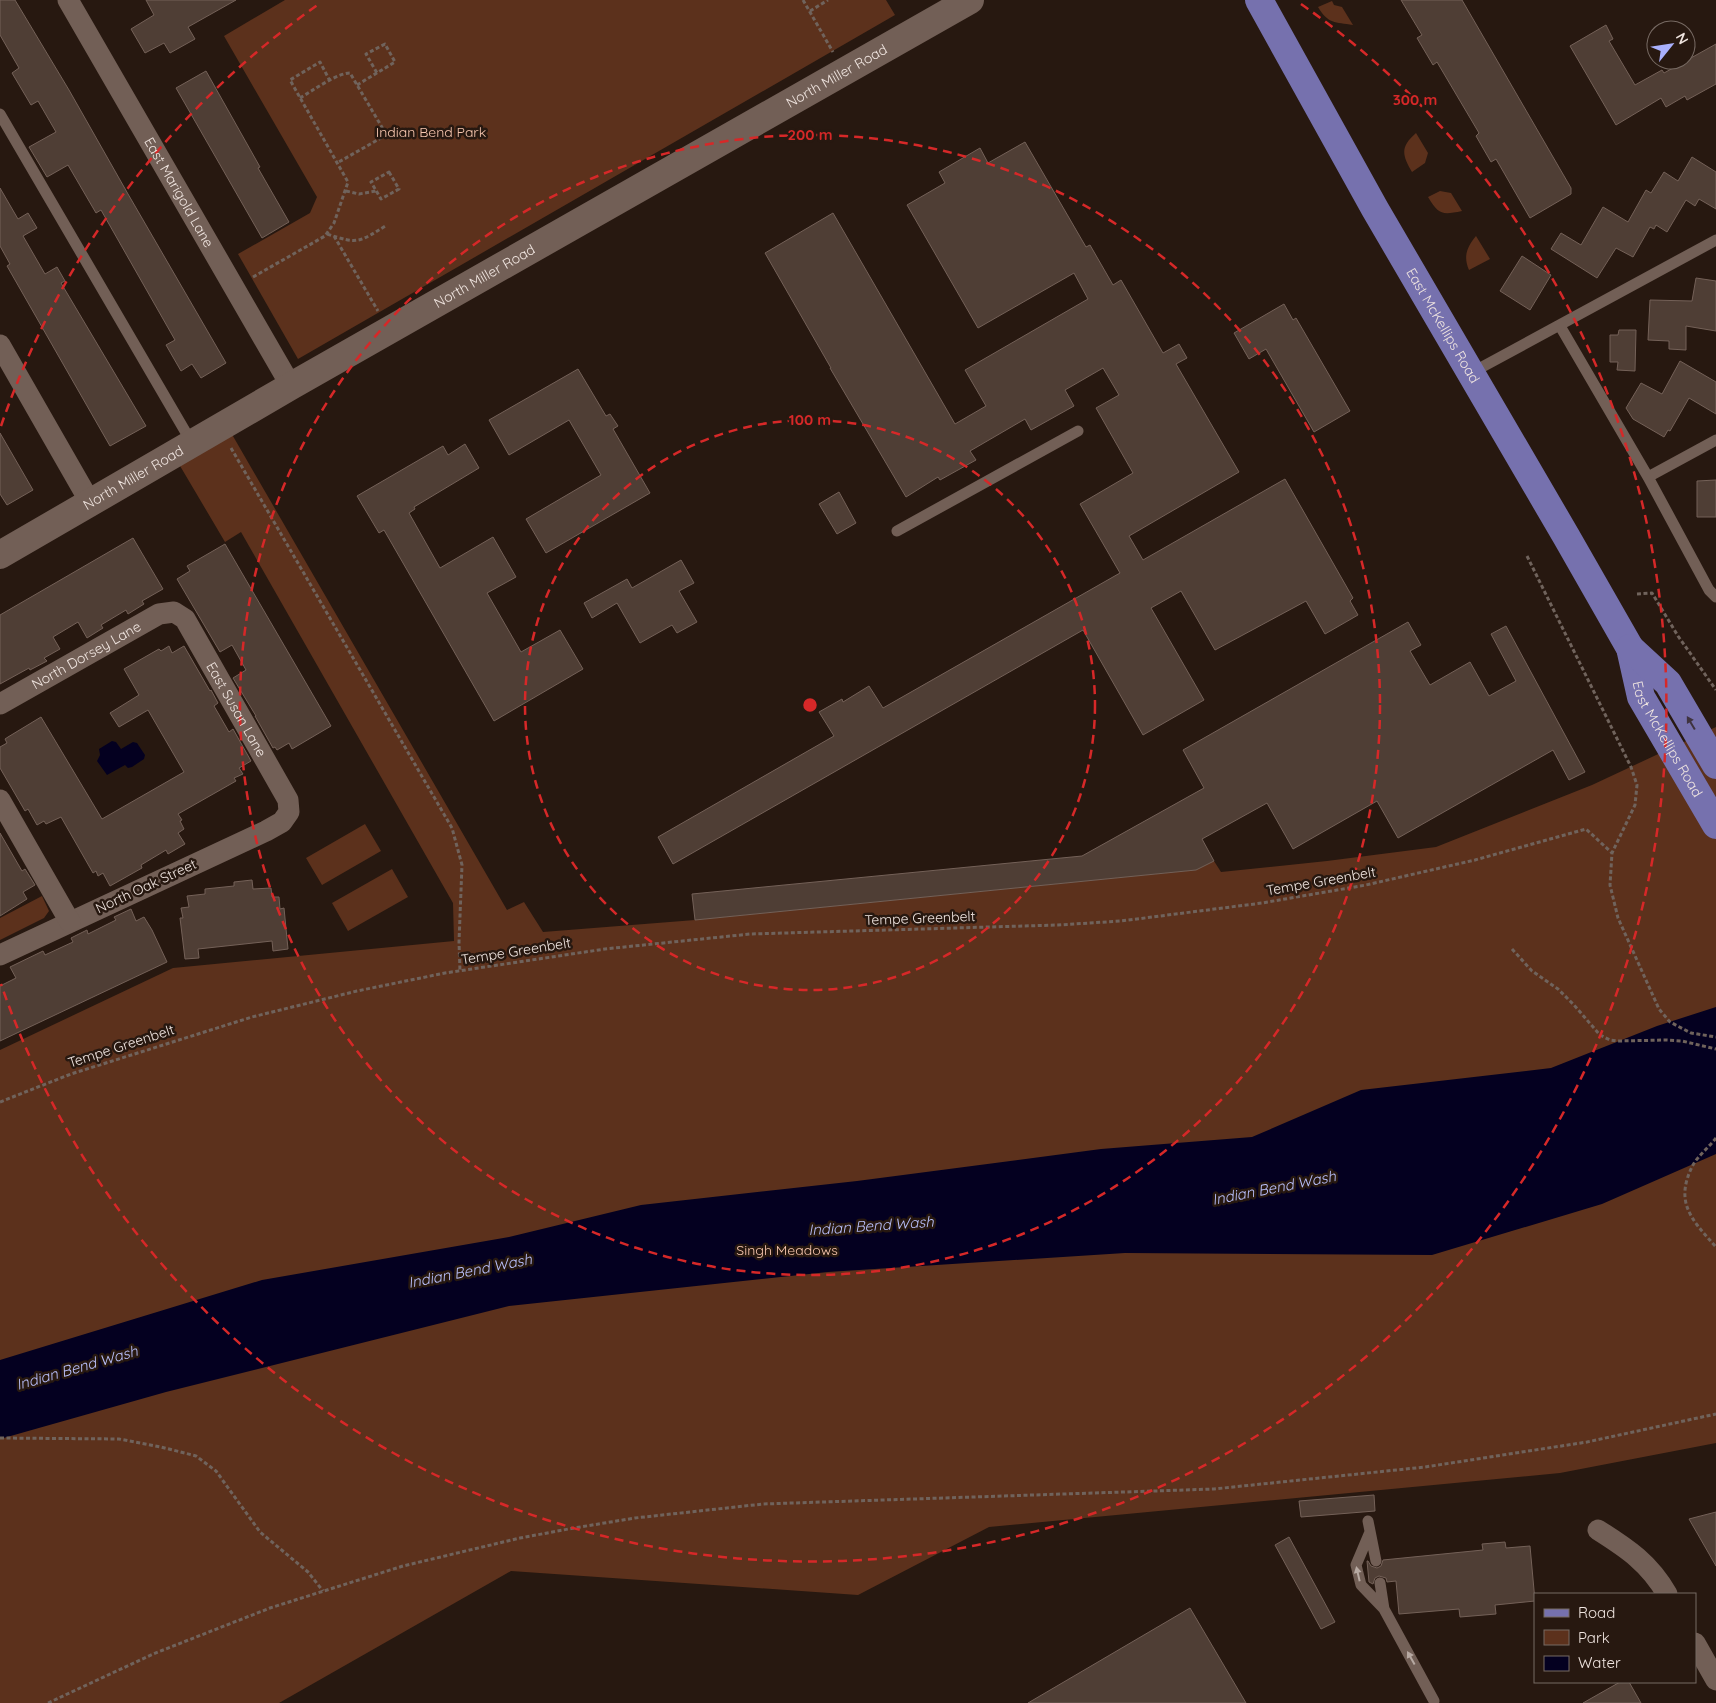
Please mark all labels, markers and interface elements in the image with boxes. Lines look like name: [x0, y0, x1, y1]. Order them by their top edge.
north arrow: [1646, 20, 1696, 70]
text: N: [1672, 30, 1693, 47]
street label: North Miller Road: [783, 40, 890, 112]
text: 300 m: [1393, 90, 1437, 109]
park label: Indian Bend Park: [376, 123, 486, 141]
text: 200 m: [788, 125, 833, 144]
street label: East Marigold Lane: [140, 134, 218, 251]
street label: North Miller Road: [431, 240, 538, 312]
street label: East McKellips Road: [1402, 265, 1484, 386]
text: 100 m: [789, 410, 831, 429]
street label: North Miller Road: [80, 441, 187, 514]
street label: North Dorsey Lane: [28, 617, 144, 693]
street label: East Susan Lane: [202, 659, 271, 760]
street label: East McKellips Road: [1629, 679, 1707, 800]
centre of rings: [801, 696, 819, 714]
one-way arrow: [1687, 716, 1696, 729]
street label: North Oak Street: [93, 855, 200, 917]
street label: Tempe Greenbelt: [1265, 862, 1377, 899]
street label: Tempe Greenbelt: [864, 907, 976, 929]
street label: Tempe Greenbelt: [460, 933, 572, 969]
street label: Tempe Greenbelt: [66, 1020, 177, 1072]
water label: Indian Bend Wash: [1210, 1166, 1338, 1209]
water label: Indian Bend Wash: [808, 1212, 935, 1239]
park label: Singh Meadows: [736, 1241, 838, 1259]
water label: Indian Bend Wash: [406, 1249, 534, 1292]
water label: Indian Bend Wash: [14, 1341, 140, 1394]
one-way arrow: [1354, 1566, 1362, 1581]
legend: [1534, 1593, 1696, 1683]
text: Road: [1578, 1603, 1615, 1622]
text: Park: [1578, 1628, 1610, 1647]
one-way arrow: [1407, 1651, 1415, 1666]
text: Water: [1578, 1653, 1621, 1672]

